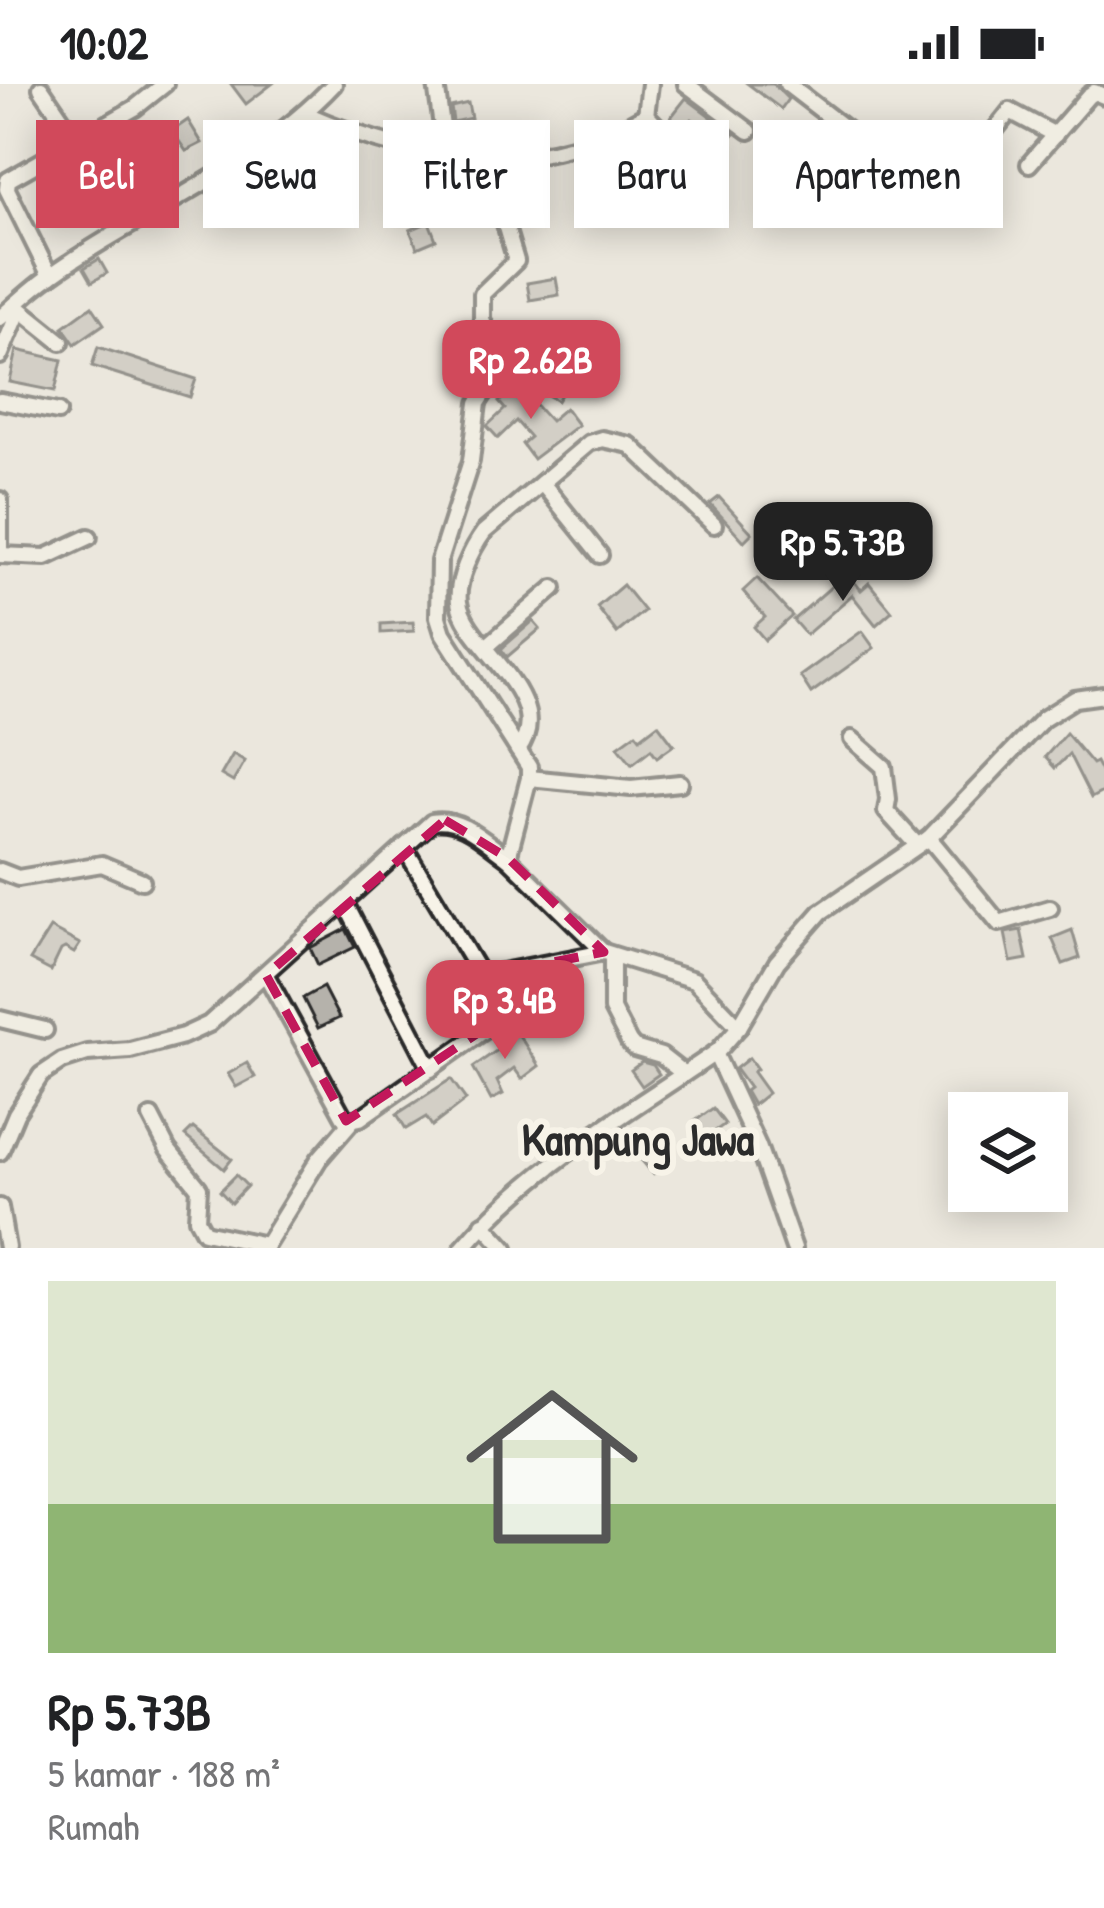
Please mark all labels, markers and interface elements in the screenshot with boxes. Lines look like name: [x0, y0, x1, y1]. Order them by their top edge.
text: 10:02: [60, 12, 148, 73]
chip: Beli: [36, 120, 179, 228]
chip: Sewa: [203, 120, 359, 228]
chip: Filter: [383, 120, 550, 228]
chip: Baru: [574, 120, 729, 228]
chip: Apartemen: [753, 120, 1003, 228]
pin: Rp 2.62B: [407, 320, 655, 422]
text: Rp 2.62B: [469, 332, 593, 385]
pin: Rp 5.73B: [719, 502, 967, 604]
text: Rp 5.73B: [781, 514, 905, 567]
pin: Rp 3.4B: [394, 960, 616, 1062]
text: Rp 3.4B: [453, 972, 557, 1025]
map controls: [948, 1092, 1068, 1212]
button: layers: [948, 1092, 1068, 1212]
district label: Kampung Jawa: [522, 1108, 755, 1170]
icon: home: [444, 1359, 660, 1575]
text: Rp 5.73B: [48, 1677, 211, 1746]
text: 5 kamar · 188 m²: [48, 1746, 280, 1799]
text: Rumah: [48, 1799, 140, 1852]

